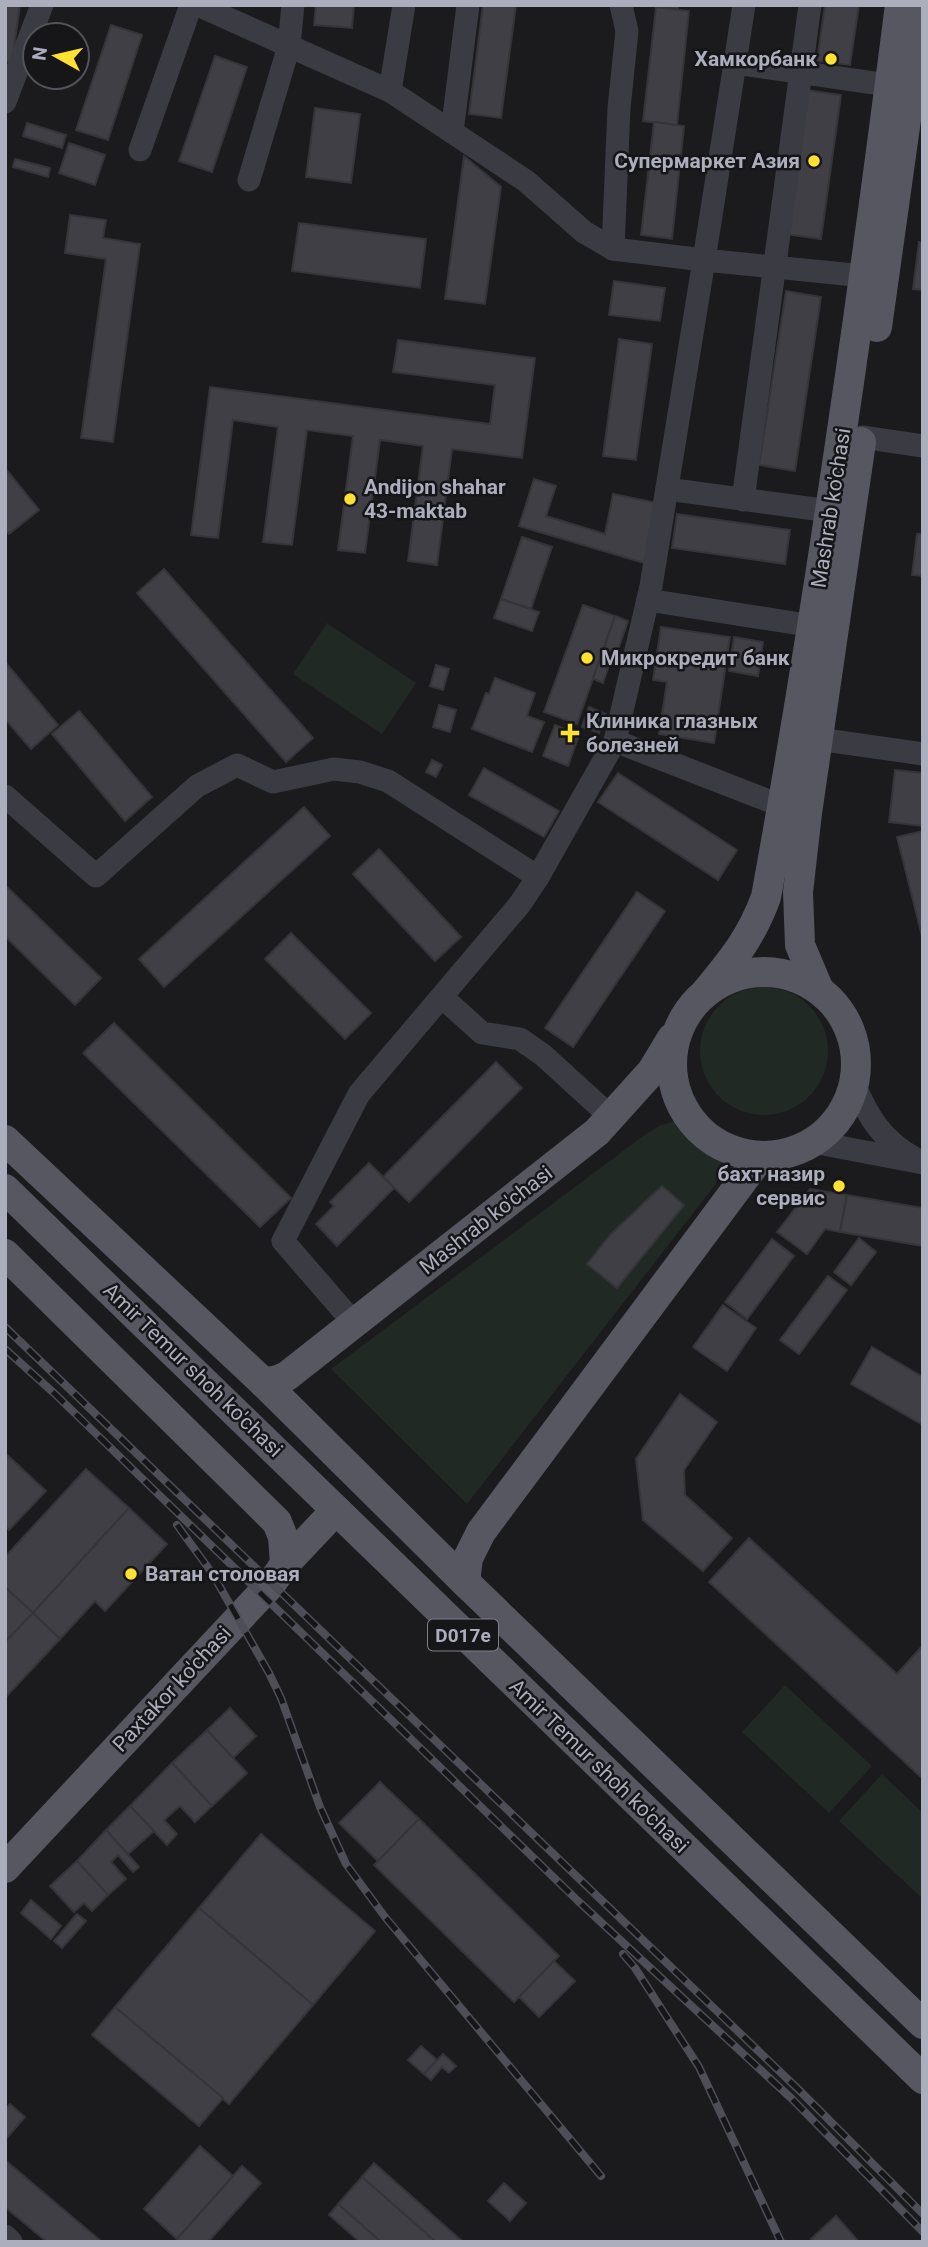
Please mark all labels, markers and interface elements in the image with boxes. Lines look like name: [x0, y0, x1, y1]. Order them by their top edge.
north arrow: [21, 21, 91, 91]
text: N: [27, 45, 52, 62]
place label: Хамкорбанк: [695, 47, 817, 71]
marker: Хамкорбанк: [823, 51, 839, 67]
place label: Супермаркет Азия: [614, 149, 800, 173]
marker: Супермаркет Азия: [806, 153, 822, 169]
street label: Mashrab ko'chasi: [807, 426, 855, 590]
place label: Andijon shahar 43-maktab: [364, 475, 506, 523]
marker: Andijon shahar 43-maktab: [342, 491, 358, 507]
place label: Микрокредит банк: [601, 646, 790, 670]
marker: Микрокредит банк: [579, 650, 595, 666]
place label: Клиника глазных болезней: [586, 709, 758, 757]
marker: Клиника глазных болезней: [560, 723, 580, 743]
street label: Mashrab ko'chasi: [415, 1161, 557, 1279]
place label: бахт назир сервис: [718, 1162, 825, 1210]
marker: бахт назир сервис: [831, 1178, 847, 1194]
street label: Amir Temur shoh ko'chasi: [99, 1278, 287, 1462]
place label: Ватан столовая: [145, 1562, 300, 1586]
marker: Ватан столовая: [123, 1566, 139, 1582]
road number: D017e: [428, 1620, 498, 1651]
street label: Paxtakor ko'chasi: [108, 1621, 236, 1757]
street label: Amir Temur shoh ko'chasi: [505, 1674, 693, 1858]

